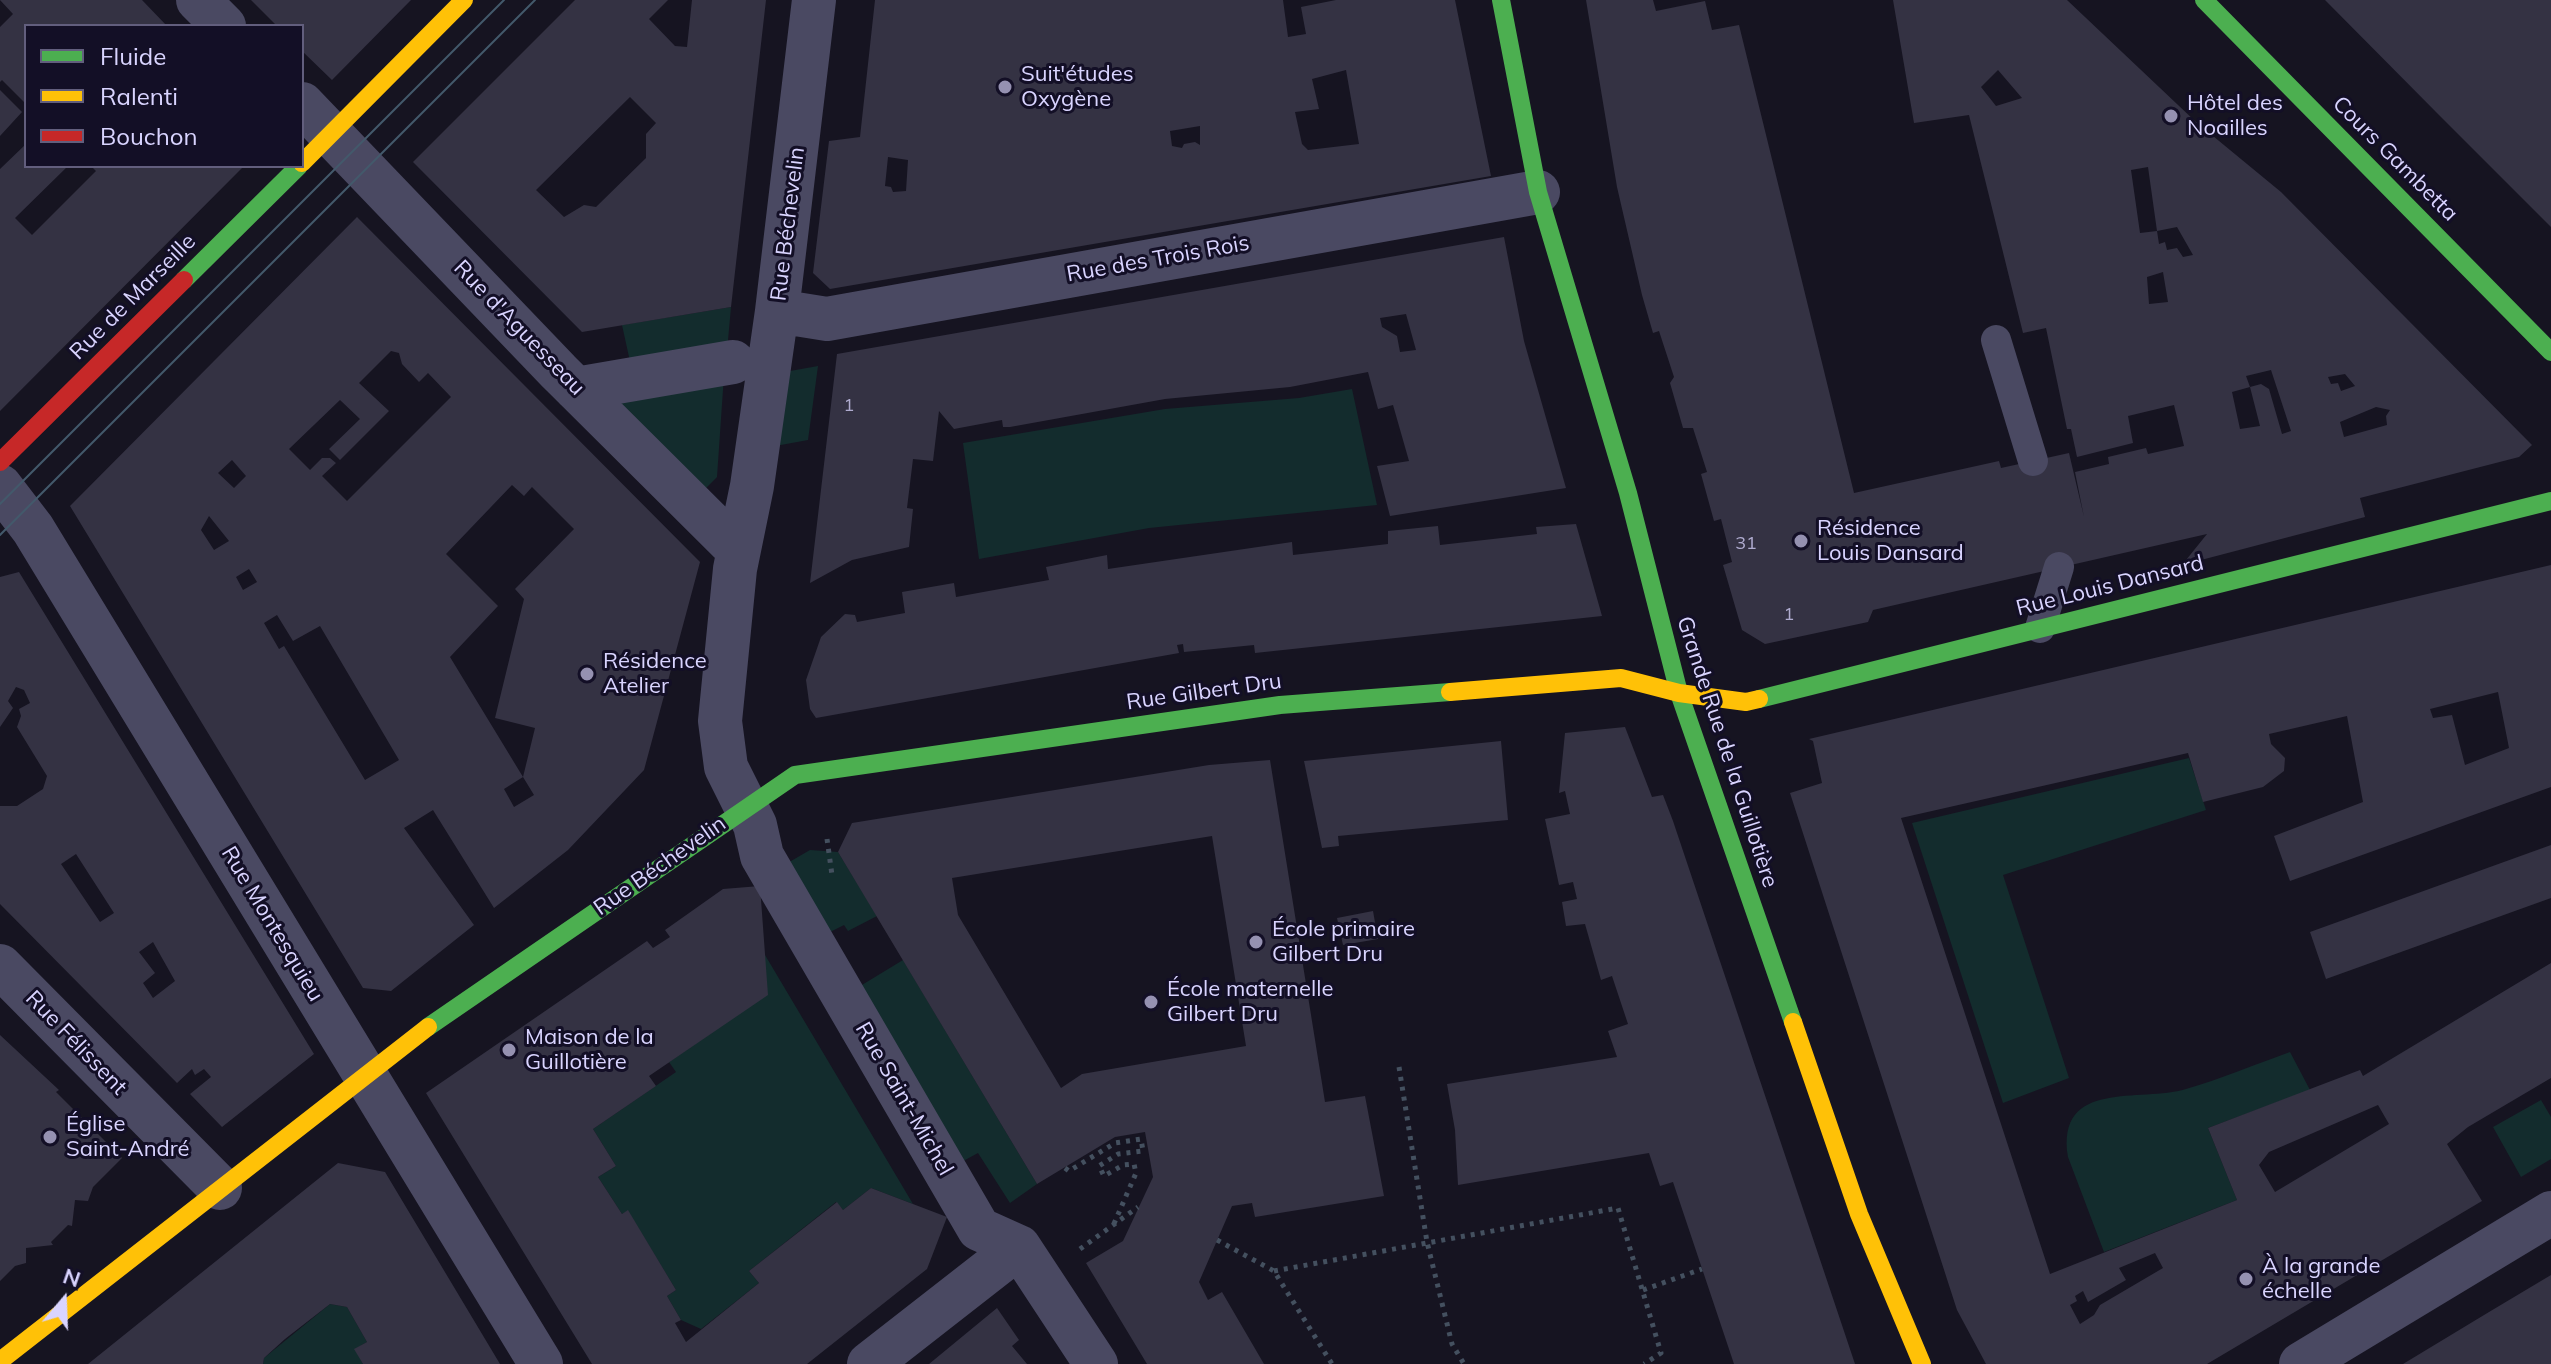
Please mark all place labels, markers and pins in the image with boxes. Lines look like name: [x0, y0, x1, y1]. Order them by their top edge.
place label: Suit'études Oxygène: [1021, 61, 1134, 112]
marker: Suit'études Oxygène: [996, 78, 1014, 96]
place label: Hôtel des Noailles: [2187, 90, 2283, 142]
marker: Hôtel des Noailles: [2162, 107, 2180, 125]
place label: Résidence Louis Dansard: [1817, 515, 1964, 566]
marker: Résidence Louis Dansard: [1792, 532, 1810, 550]
place label: Résidence Atelier: [603, 648, 707, 700]
marker: Résidence Atelier: [578, 665, 596, 683]
place label: École primaire Gilbert Dru: [1272, 916, 1415, 968]
marker: École primaire Gilbert Dru: [1247, 933, 1265, 951]
place label: École maternelle Gilbert Dru: [1167, 976, 1333, 1028]
marker: École maternelle Gilbert Dru: [1142, 993, 1160, 1011]
place label: Maison de la Guillotière: [525, 1024, 654, 1076]
marker: Maison de la Guillotière: [500, 1041, 518, 1059]
place label: Église Saint-André: [66, 1111, 190, 1162]
marker: Église Saint-André: [41, 1128, 59, 1146]
place label: À la grande échelle: [2262, 1253, 2380, 1304]
marker: À la grande échelle: [2237, 1270, 2255, 1288]

